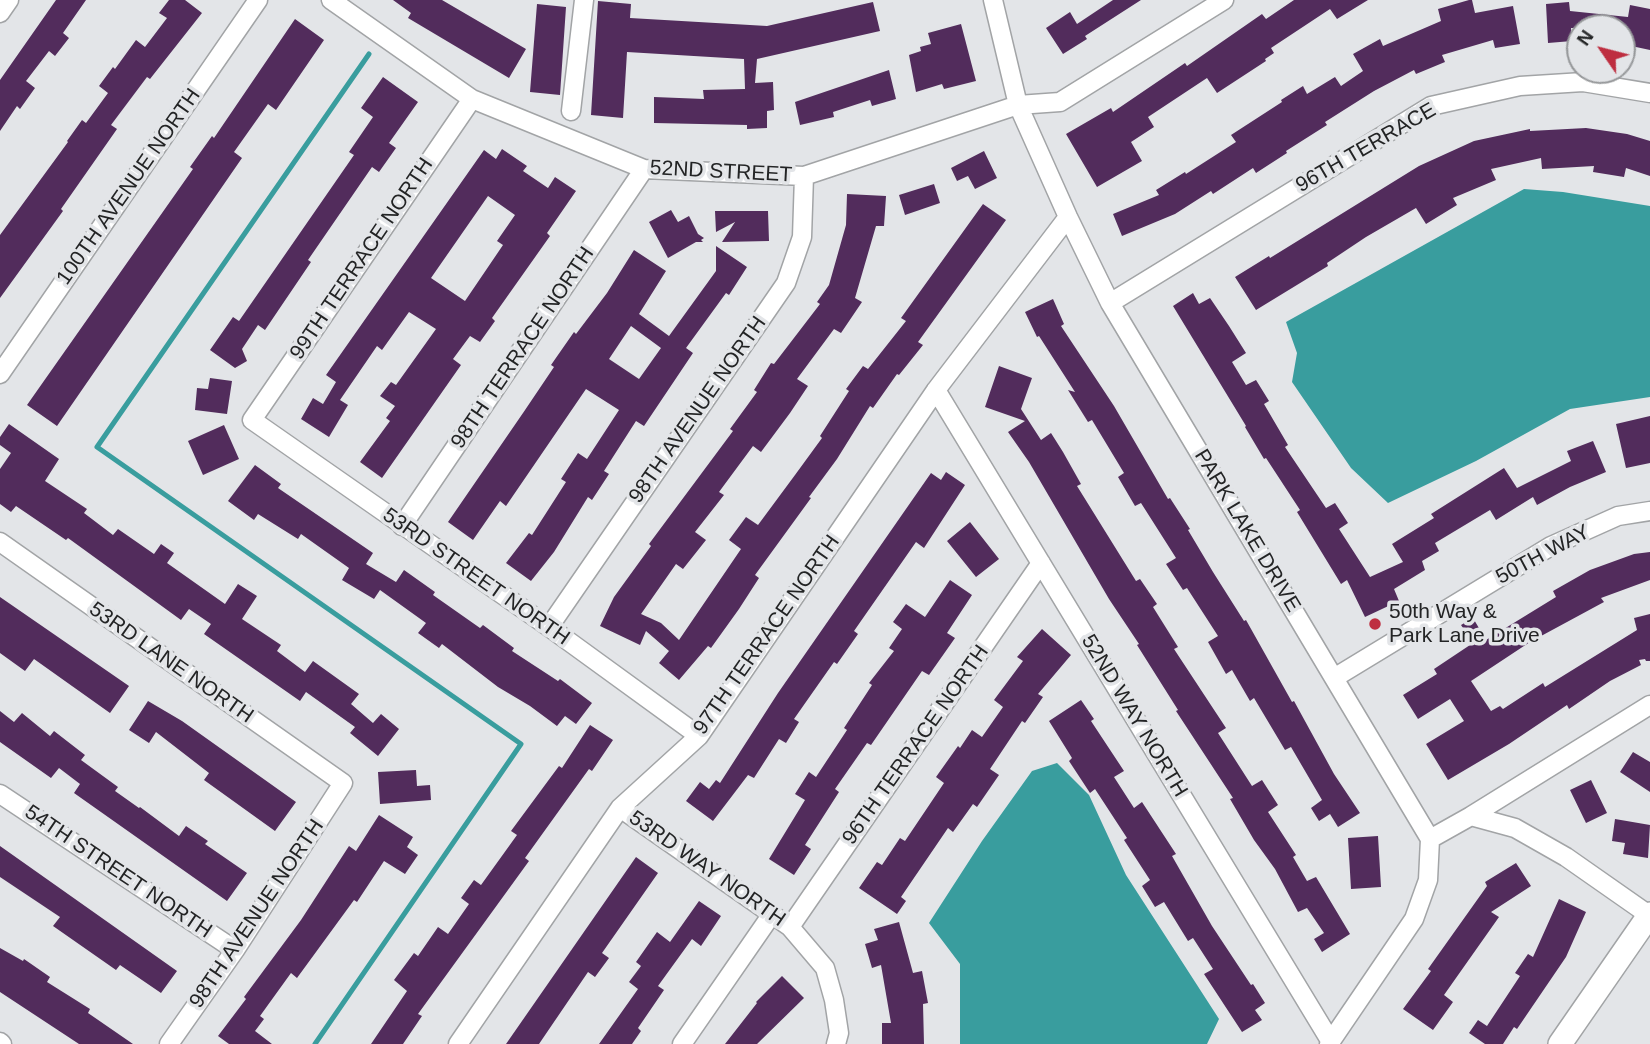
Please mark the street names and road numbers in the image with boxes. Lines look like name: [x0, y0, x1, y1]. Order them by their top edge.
street label: 100TH AVENUE NORTH: [52, 84, 206, 290]
street label: 96TH TERRACE: [1291, 98, 1441, 198]
street label: 99TH TERRACE NORTH: [285, 153, 439, 365]
street label: 52ND STREET: [649, 156, 793, 188]
street label: 98TH TERRACE NORTH: [446, 242, 600, 454]
street label: 98TH AVENUE NORTH: [624, 312, 772, 508]
street label: PARK LAKE DRIVE: [1189, 445, 1305, 617]
street label: 53RD STREET NORTH: [378, 503, 574, 651]
street label: 50TH WAY: [1492, 520, 1594, 590]
street label: 97TH TERRACE NORTH: [689, 530, 845, 740]
street label: 53RD LANE NORTH: [84, 597, 258, 729]
street label: 52ND WAY NORTH: [1076, 630, 1192, 802]
street label: 96TH TERRACE NORTH: [838, 640, 994, 850]
street label: 54TH STREET NORTH: [20, 800, 216, 944]
street label: 53RD WAY NORTH: [624, 806, 790, 932]
street label: 98TH AVENUE NORTH: [184, 815, 330, 1013]

